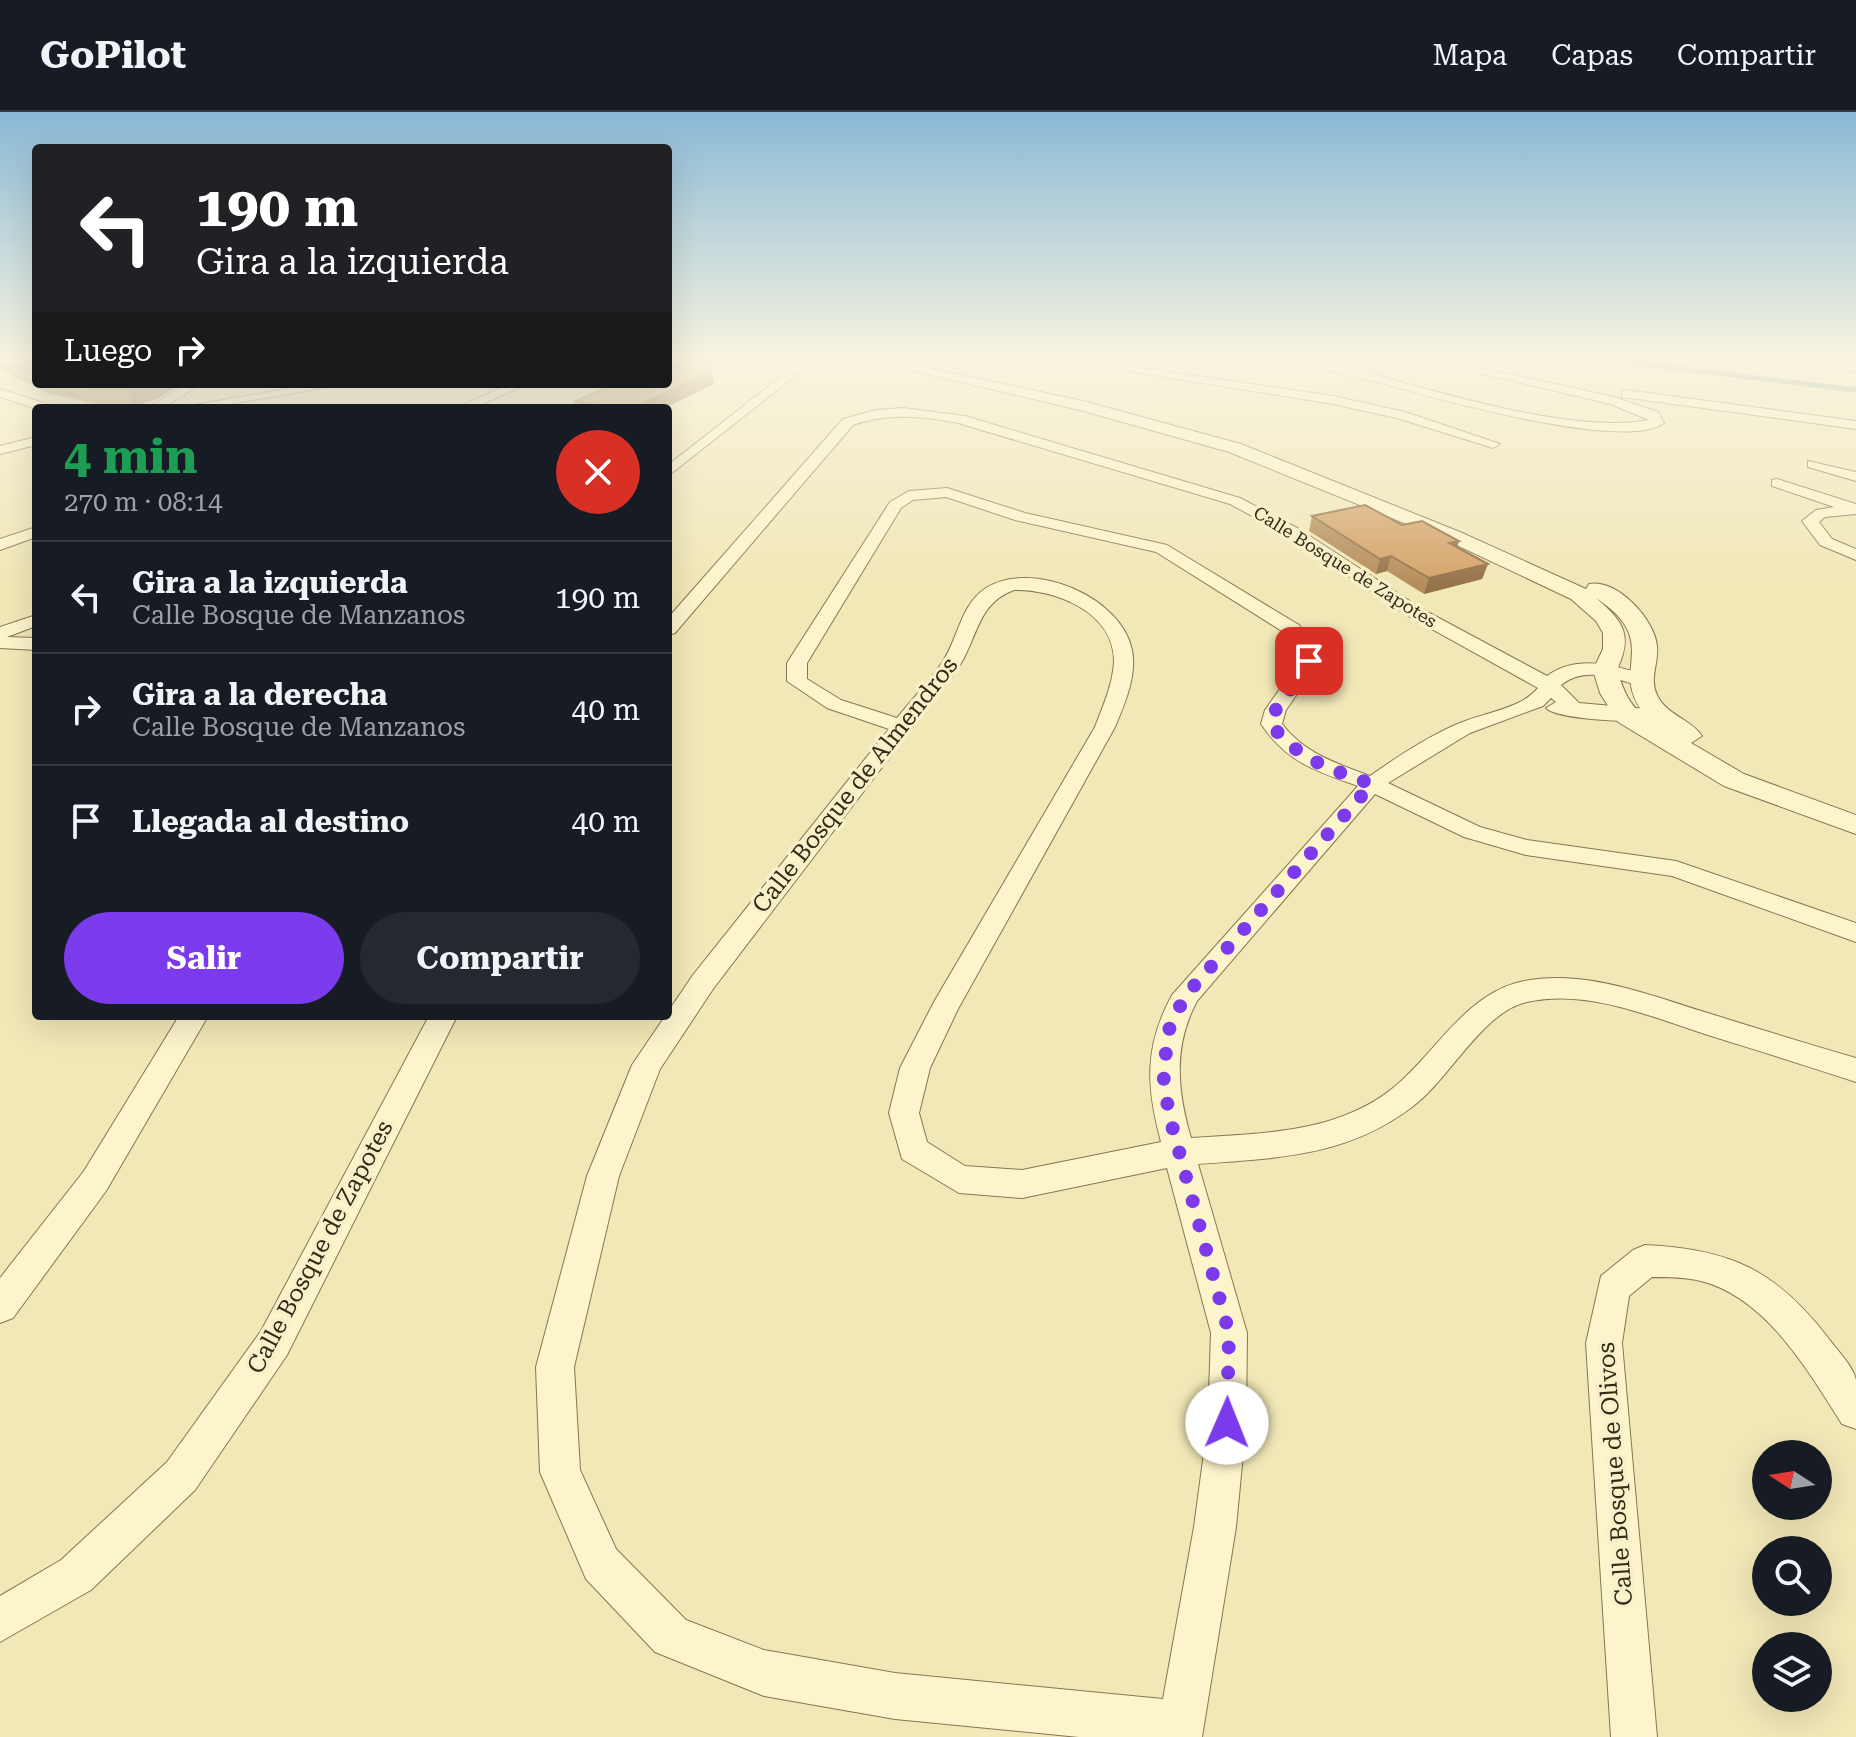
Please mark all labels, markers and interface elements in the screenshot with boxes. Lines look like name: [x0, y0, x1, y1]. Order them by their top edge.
text: GoPilot: [40, 33, 186, 77]
text: Mapa: [1432, 39, 1507, 72]
text: Capas: [1551, 39, 1633, 72]
text: Compartir: [1677, 39, 1816, 72]
text: 190 m: [196, 174, 358, 240]
icon: left: [64, 176, 168, 280]
text: Gira a la izquierda: [196, 241, 509, 283]
icon: right: [168, 328, 212, 372]
text: Luego: [64, 333, 152, 368]
text: 4 min: [64, 429, 197, 485]
button: close: [556, 430, 640, 514]
text: 270 m · 08:14: [64, 487, 223, 517]
street label: Calle Bosque de Zapotes: [1250, 502, 1441, 632]
text: Gira a la izquierda: [132, 565, 408, 600]
icon: left: [64, 575, 108, 619]
text: 190 m: [555, 580, 640, 615]
text: Calle Bosque de Manzanos: [132, 600, 465, 630]
pin: [1275, 627, 1343, 695]
icon: arrive: [1287, 639, 1331, 683]
street label: Calle Bosque de Almendros: [746, 652, 964, 918]
text: Gira a la derecha: [132, 677, 387, 712]
icon: right: [64, 687, 108, 731]
text: 40 m: [571, 692, 640, 727]
text: Calle Bosque de Manzanos: [132, 712, 465, 742]
icon: arrive: [64, 799, 108, 843]
text: Llegada al destino: [132, 804, 409, 839]
text: 40 m: [571, 804, 640, 839]
button: Salir: [64, 912, 344, 1004]
button: Compartir: [360, 912, 640, 1004]
street label: Calle Bosque de Zapotes: [241, 1116, 399, 1378]
street label: Calle Bosque de Olivos: [1592, 1341, 1638, 1607]
position arrow: [1185, 1381, 1269, 1465]
north arrow: [1752, 1440, 1832, 1520]
map controls: [1752, 1440, 1832, 1712]
button: search: [1752, 1536, 1832, 1616]
button: layers: [1752, 1632, 1832, 1712]

